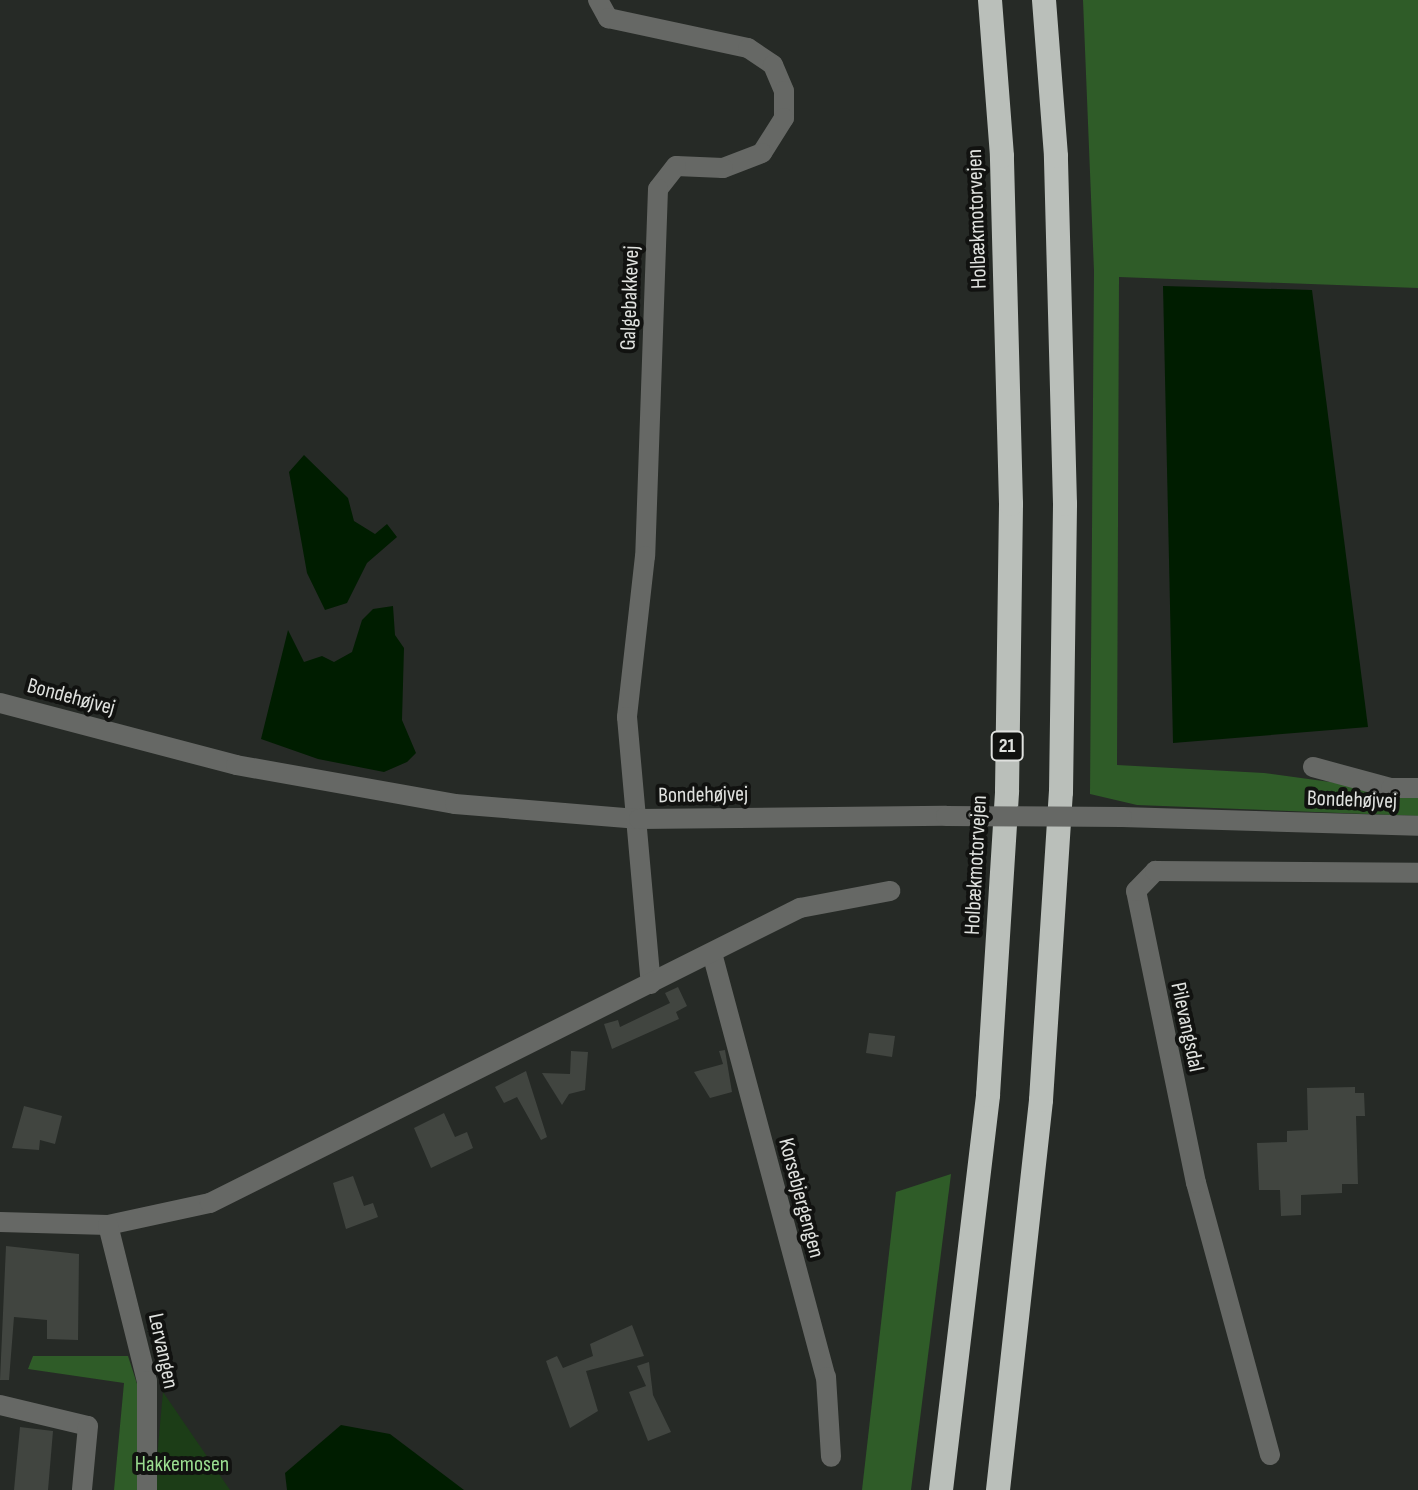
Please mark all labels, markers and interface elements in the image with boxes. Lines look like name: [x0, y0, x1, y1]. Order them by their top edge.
street label: Holbækmotorvejen: [961, 149, 993, 289]
street label: Galgebakkevej: [615, 245, 645, 351]
street label: Bondehøjvej: [24, 673, 118, 721]
road number: 21: [989, 730, 1025, 762]
street label: Bondehøjvej: [658, 781, 748, 809]
street label: Bondehøjvej: [1307, 785, 1397, 815]
street label: Holbækmotorvejen: [959, 794, 993, 936]
street label: Pilevangsdal: [1165, 980, 1209, 1074]
street label: Korsebjergengen: [772, 1135, 830, 1261]
street label: Lervangen: [142, 1311, 184, 1391]
park label: Hakkemosen: [135, 1452, 229, 1478]

